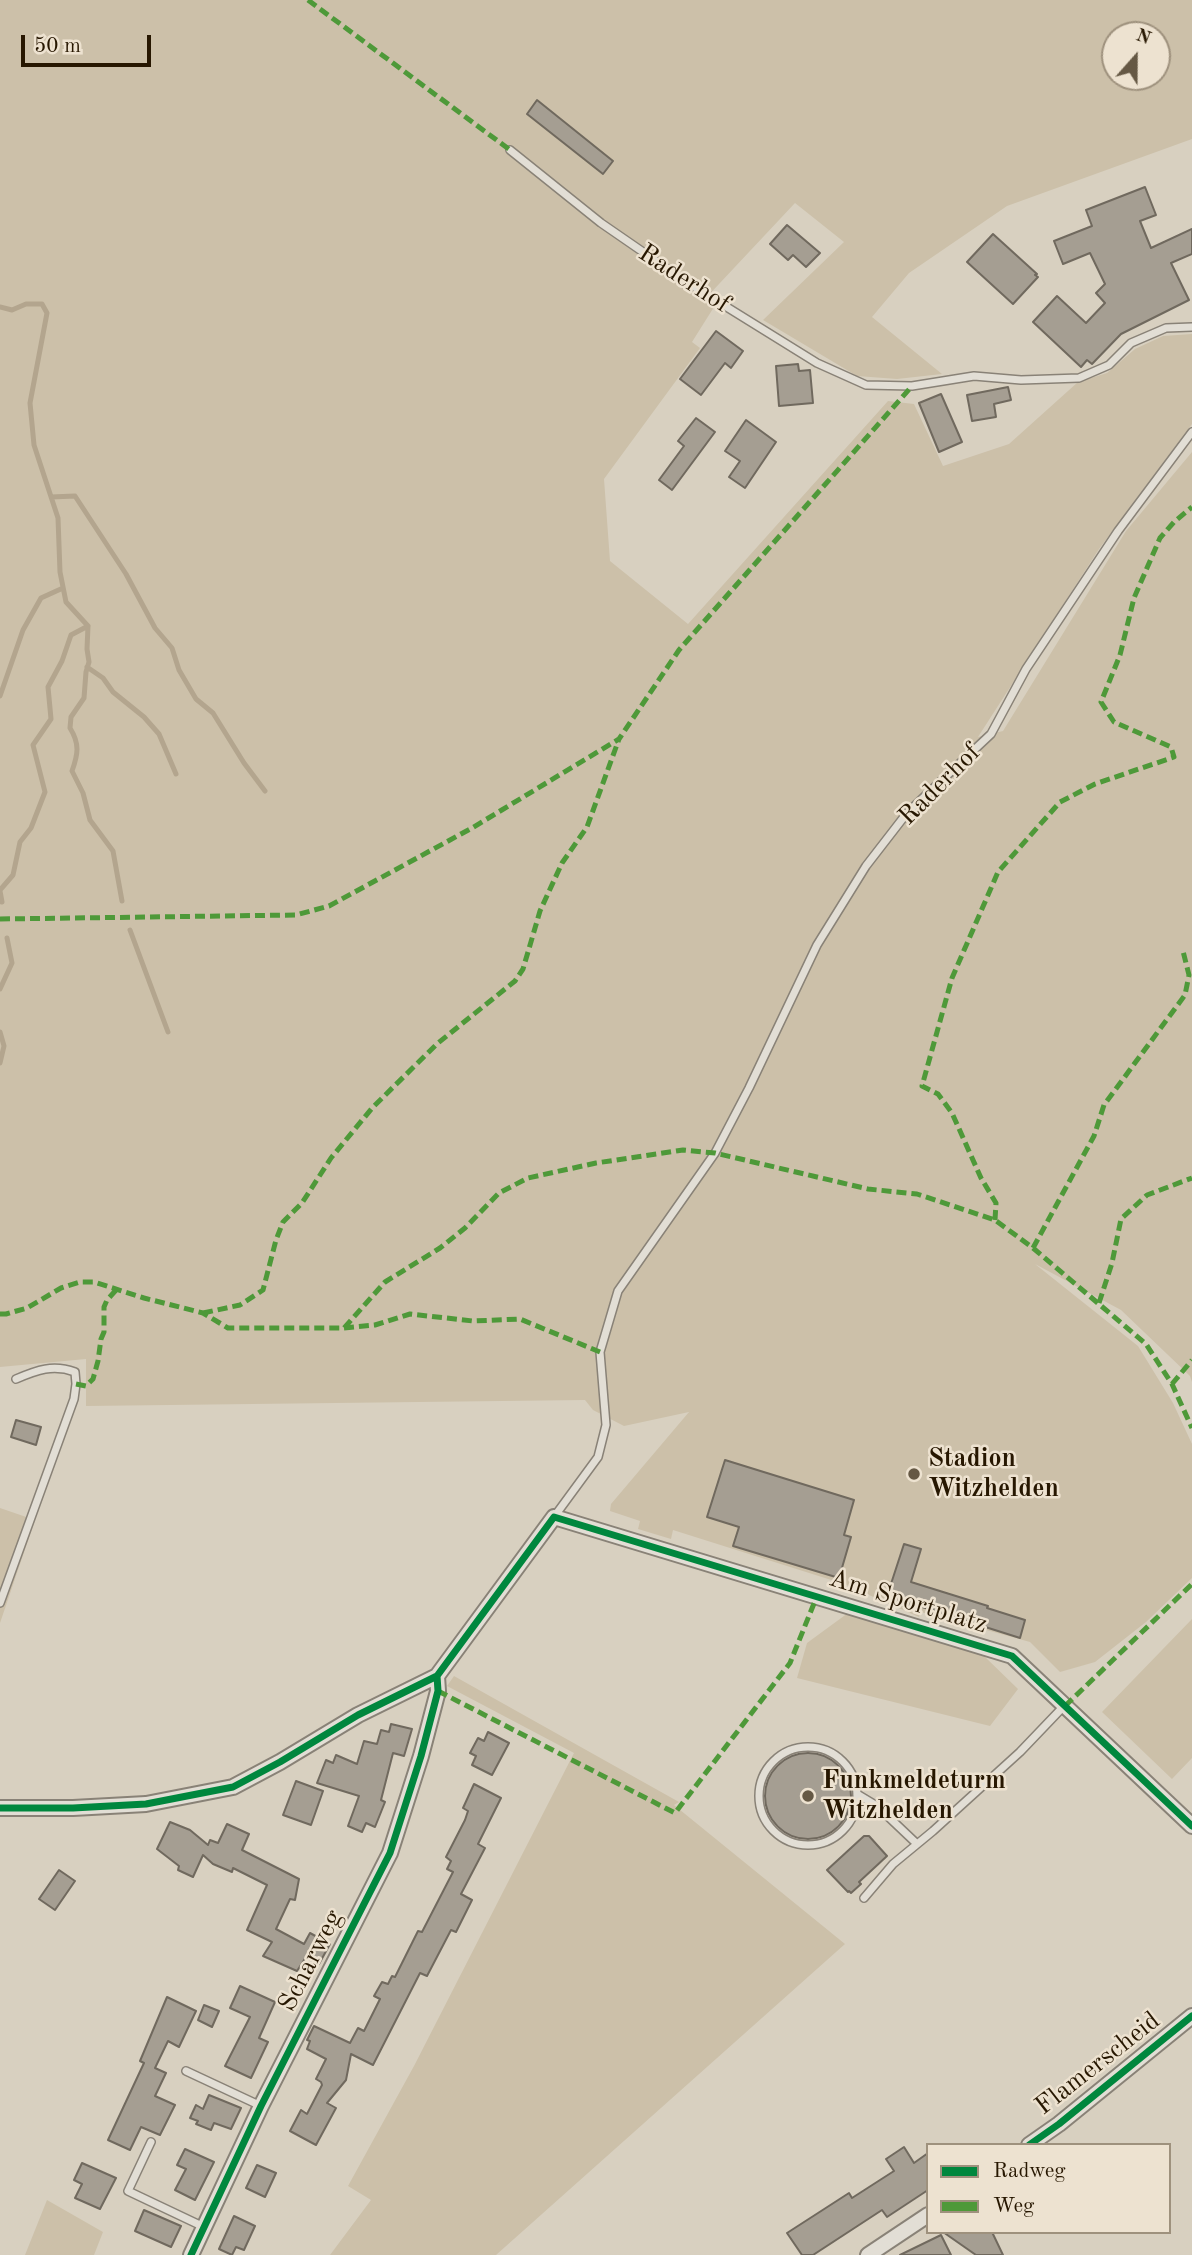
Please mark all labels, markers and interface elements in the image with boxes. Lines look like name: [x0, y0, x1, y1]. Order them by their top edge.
scale bar: [24, 21, 154, 65]
north arrow: [1101, 21, 1171, 91]
text: N: [1133, 26, 1153, 49]
text: 50 m: [34, 36, 81, 57]
street label: Raderhof: [632, 238, 736, 320]
street label: Raderhof: [892, 737, 988, 833]
place label: Stadion Witzhelden: [928, 1443, 1059, 1504]
marker: Stadion Witzhelden: [906, 1466, 922, 1482]
street label: Am Sportplatz: [825, 1563, 991, 1641]
place label: Funkmeldeturm Witzhelden: [822, 1765, 1006, 1826]
marker: Funkmeldeturm Witzhelden: [800, 1788, 816, 1804]
street label: Scharweg: [272, 1905, 350, 2017]
street label: Flamerscheid: [1029, 2006, 1167, 2122]
legend: [926, 2143, 1171, 2234]
text: Radweg: [993, 2161, 1066, 2182]
text: Weg: [993, 2196, 1034, 2217]

